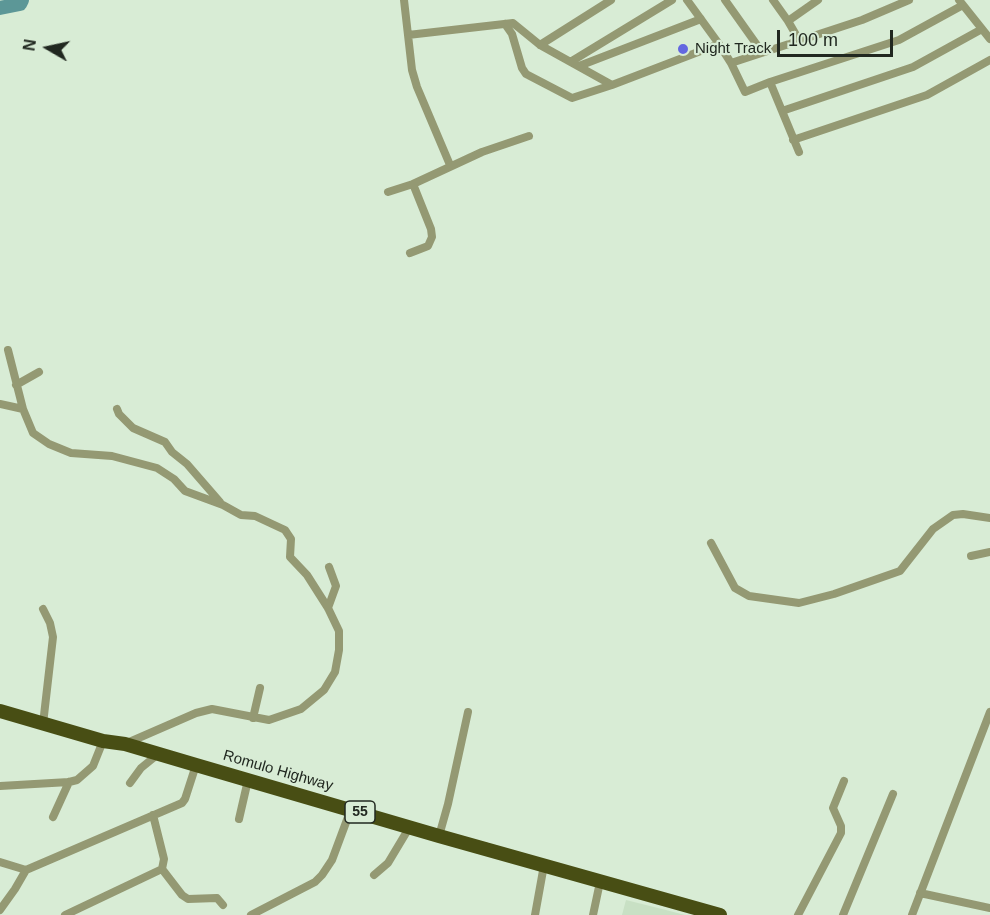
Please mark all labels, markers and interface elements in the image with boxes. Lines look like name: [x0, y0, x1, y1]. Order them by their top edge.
north arrow: [18, 18, 78, 78]
scale bar: [780, 18, 896, 56]
text: 100 m: [788, 30, 838, 50]
text: N: [20, 38, 39, 52]
place label: Night Track: [695, 40, 771, 58]
marker: Night Track: [676, 42, 690, 56]
street label: Romulo Highway: [221, 747, 335, 795]
road number: 55: [345, 801, 375, 823]

